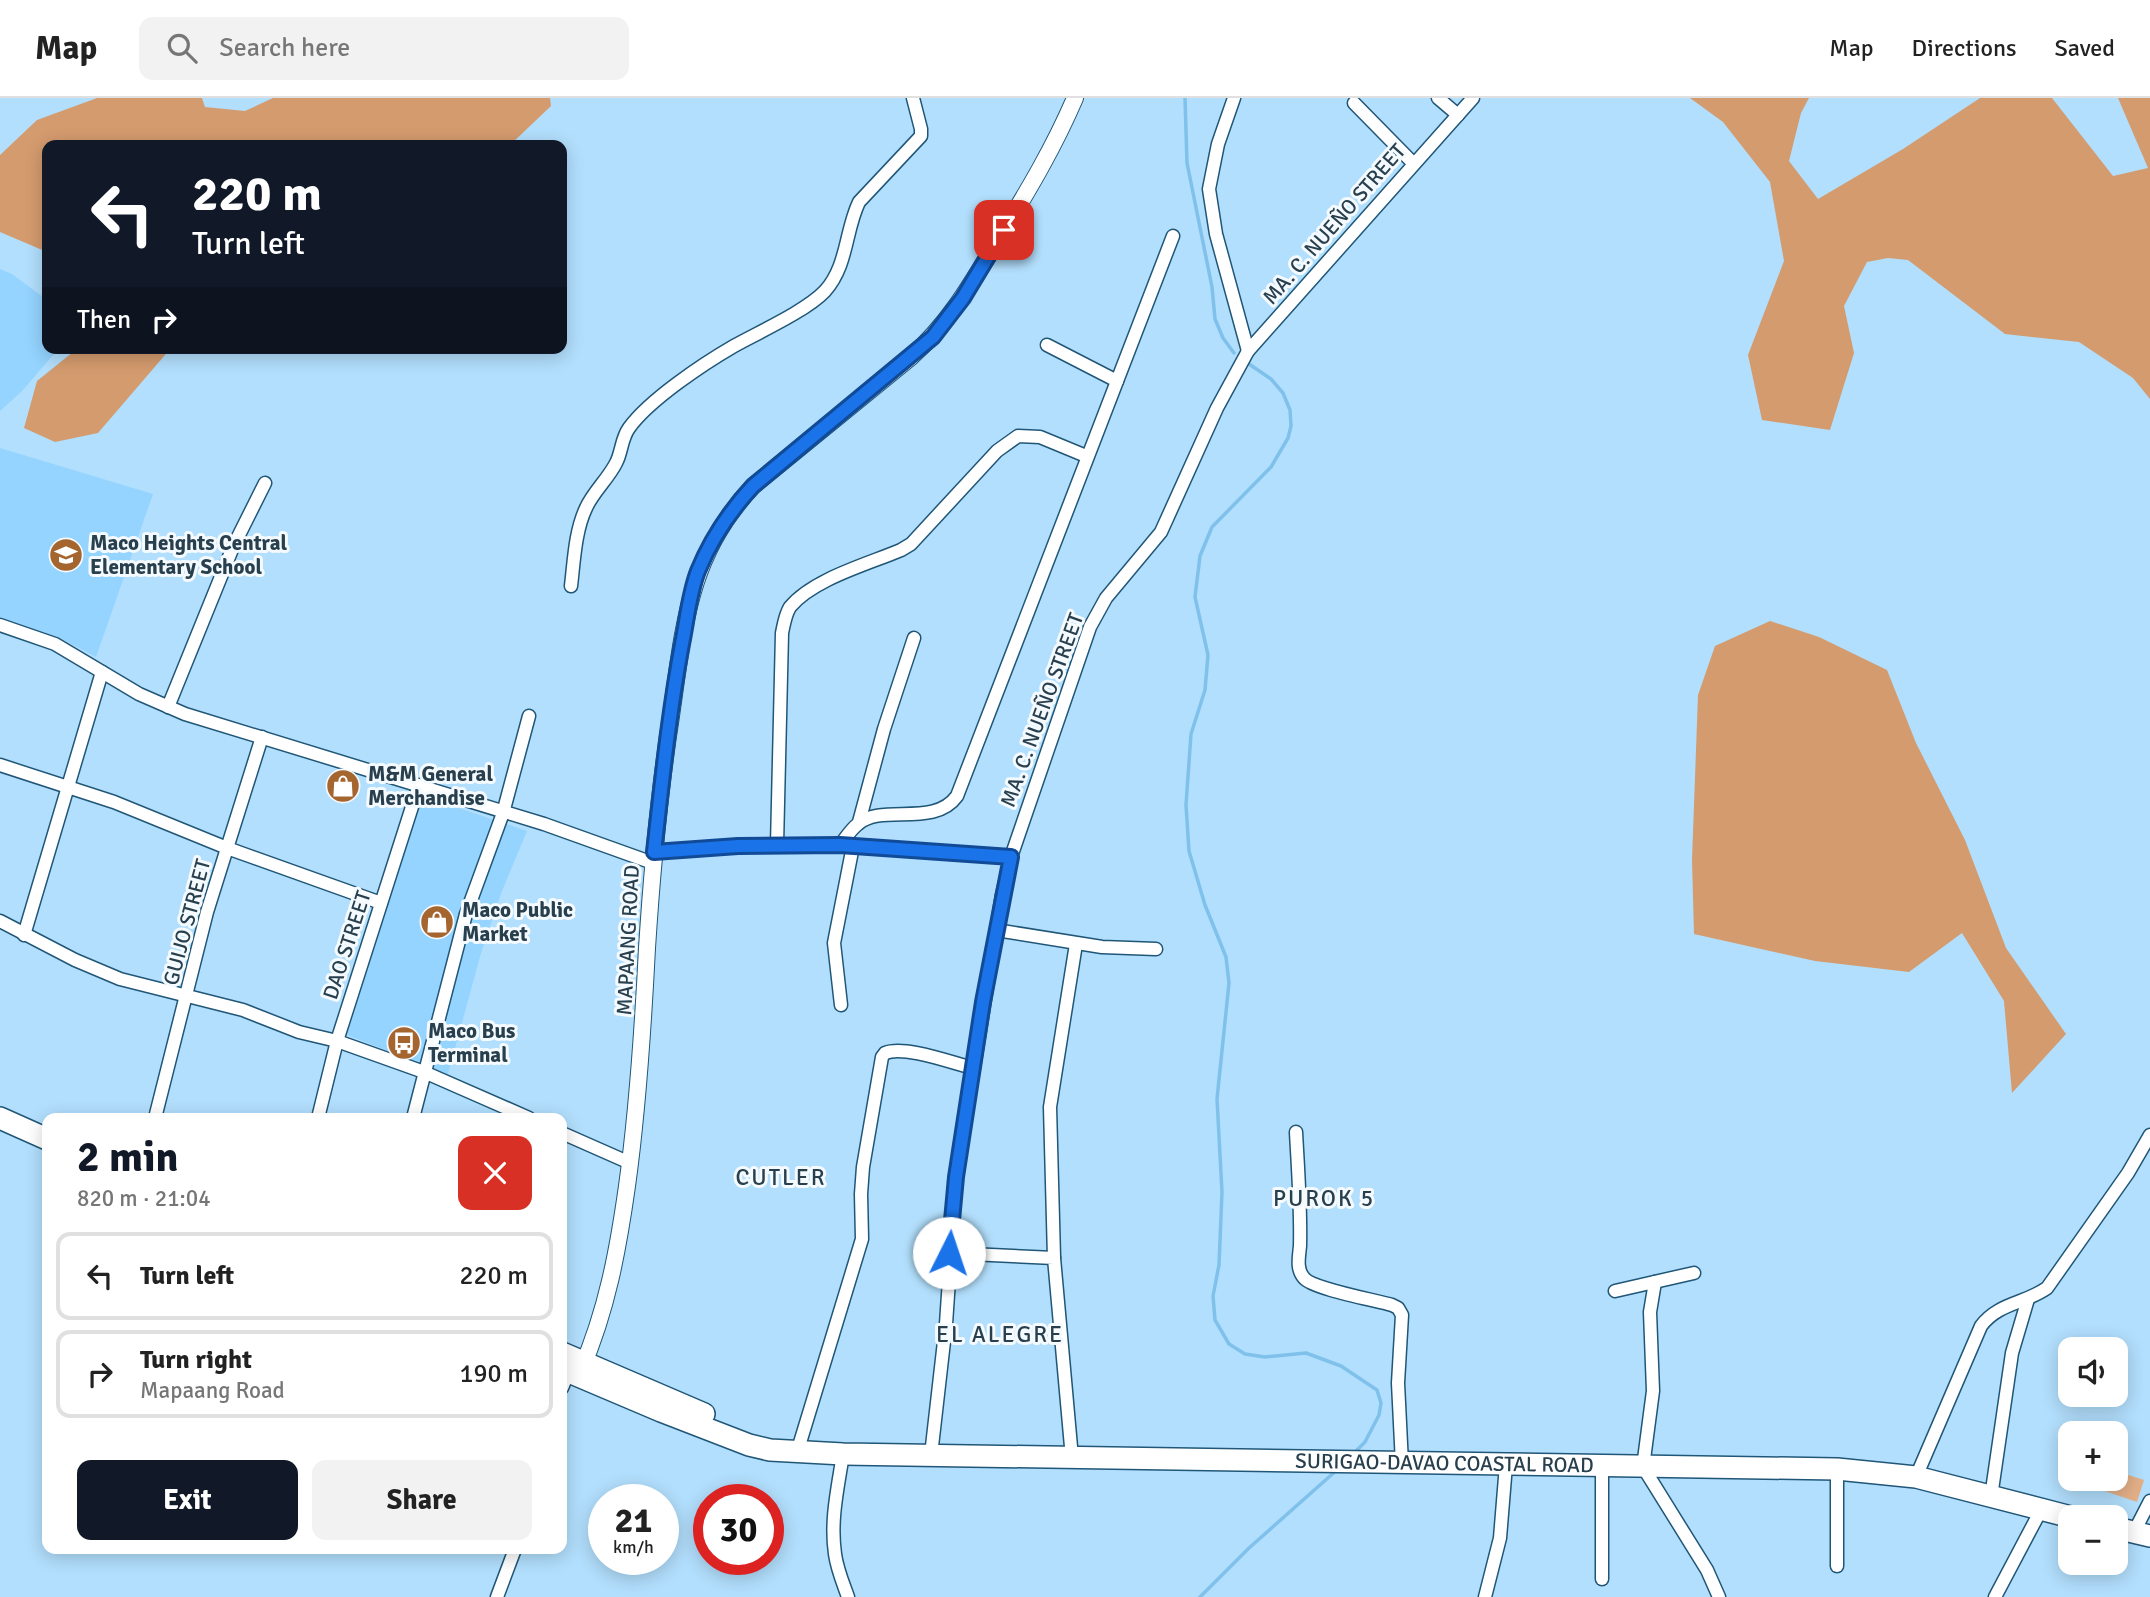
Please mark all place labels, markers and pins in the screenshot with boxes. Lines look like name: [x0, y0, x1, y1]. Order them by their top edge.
pin: [974, 200, 1034, 260]
place label: Maco Heights Central Elementary School: [90, 530, 287, 580]
school or university icon: Maco Heights Central Elementary School: [47, 536, 85, 574]
place label: M&M General Merchandise: [368, 761, 493, 811]
shop icon: M&M General Merchandise: [324, 767, 362, 805]
place label: Maco Public Market: [462, 897, 573, 947]
shop icon: Maco Public Market: [418, 903, 456, 941]
place label: Maco Bus Terminal: [428, 1018, 515, 1068]
bus stop icon: Maco Bus Terminal: [385, 1024, 423, 1062]

